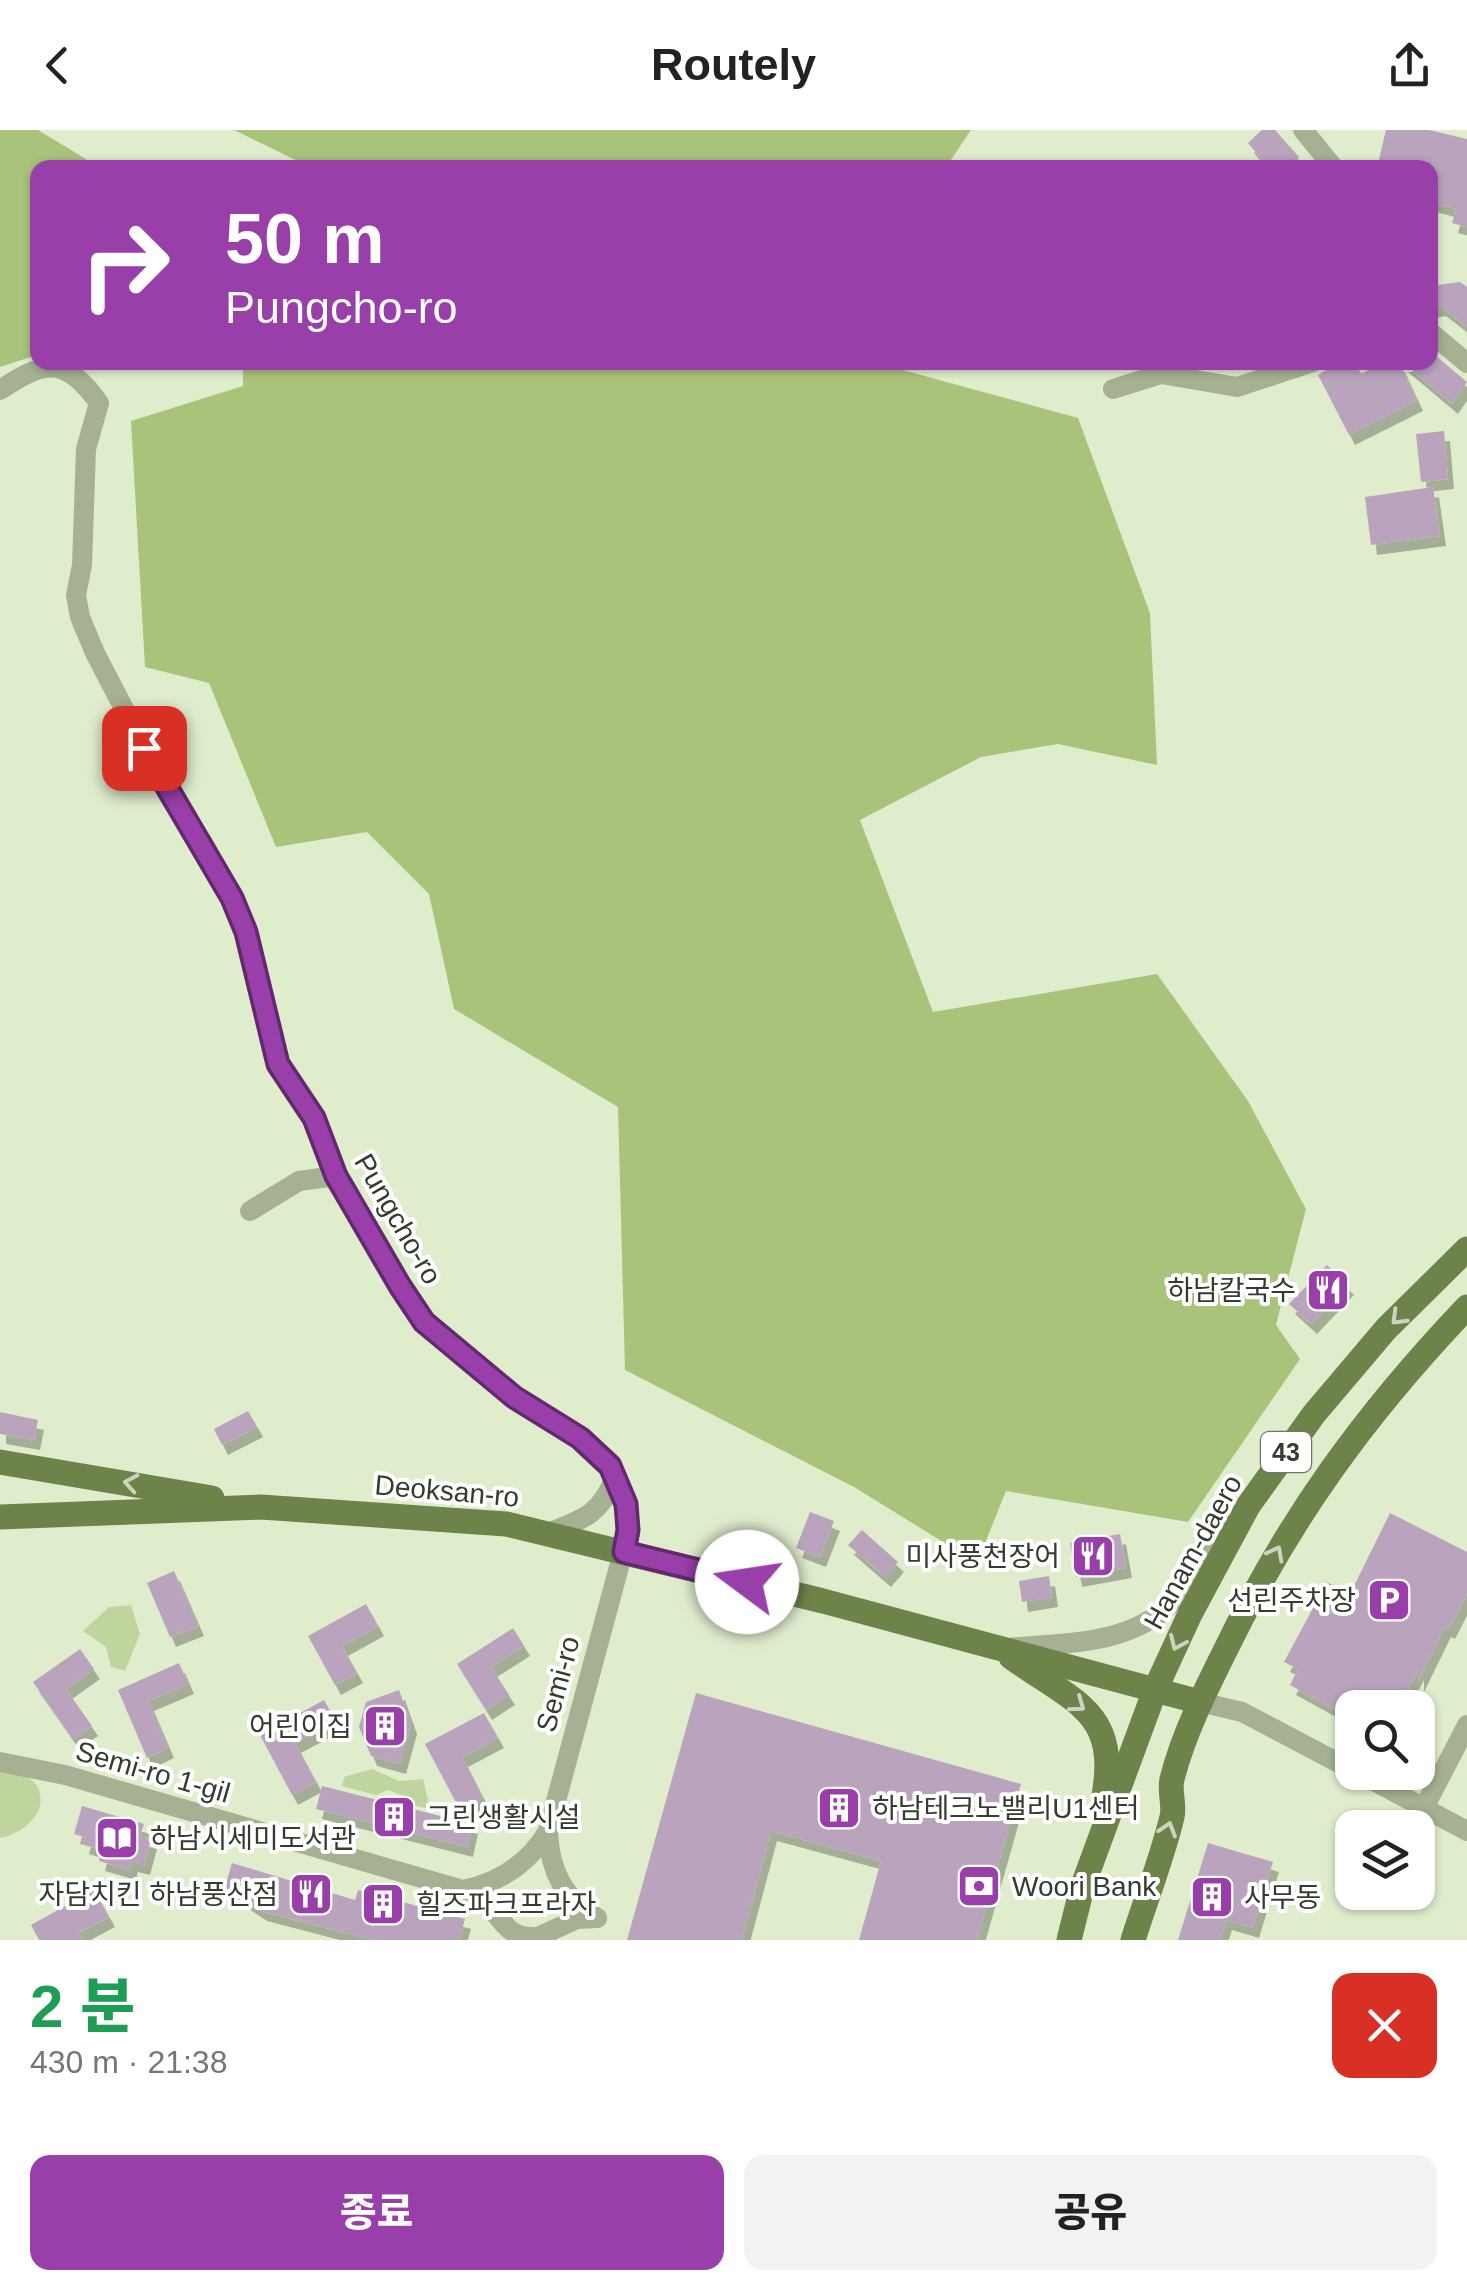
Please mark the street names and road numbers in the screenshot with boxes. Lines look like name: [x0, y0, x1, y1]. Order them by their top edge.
street label: Pungcho-ro: [348, 1149, 448, 1289]
road number: 43: [1261, 1432, 1311, 1472]
street label: Deoksan-ro: [374, 1469, 520, 1513]
street label: Hanam-daero: [1138, 1470, 1248, 1634]
street label: Semi-ro: [530, 1633, 586, 1735]
street label: Semi-ro 1-gil: [72, 1735, 234, 1809]

